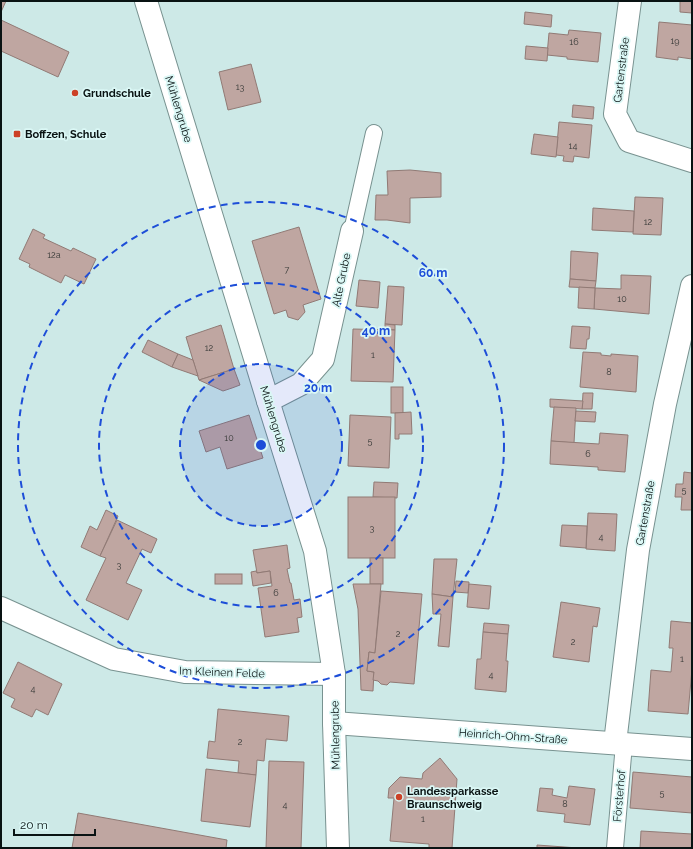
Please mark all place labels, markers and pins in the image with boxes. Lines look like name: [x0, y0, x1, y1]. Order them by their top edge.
place label: Grundschule: [83, 87, 151, 100]
marker: Grundschule: [70, 88, 80, 98]
place label: Boffzen, Schule: [25, 128, 107, 141]
marker: Boffzen, Schule: [12, 129, 22, 139]
centre of rings: [254, 438, 268, 452]
place label: Landessparkasse Braunschweig: [407, 785, 499, 811]
marker: Landessparkasse Braunschweig: [394, 792, 404, 802]

